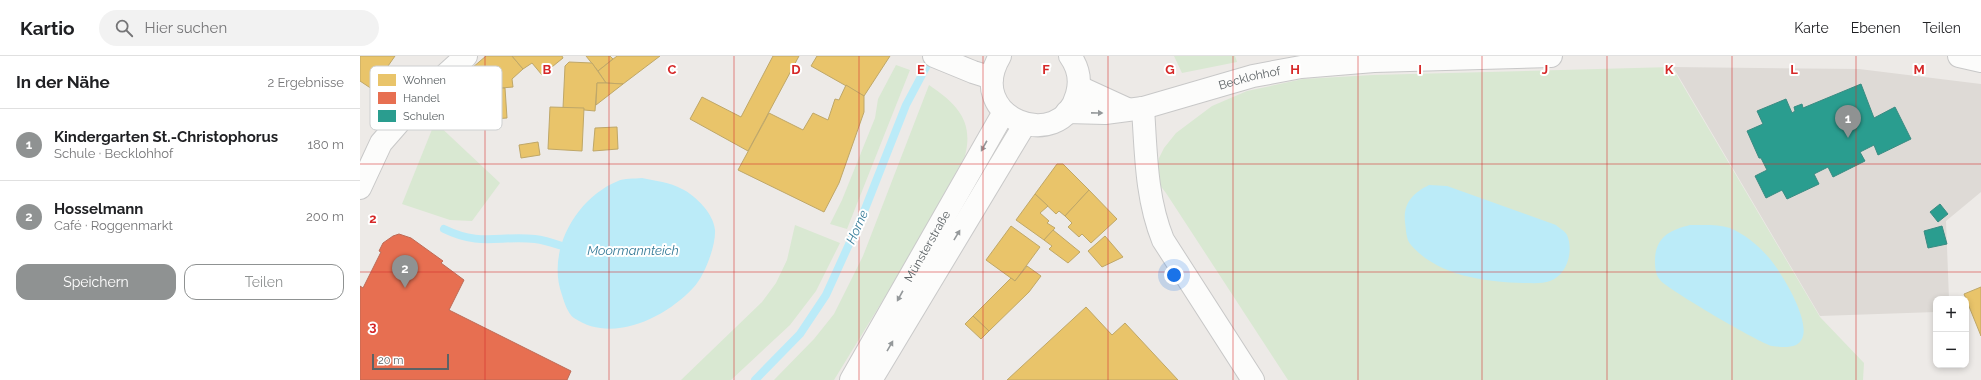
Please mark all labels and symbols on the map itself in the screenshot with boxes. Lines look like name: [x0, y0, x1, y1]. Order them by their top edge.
text: B: [543, 62, 552, 77]
text: C: [668, 62, 677, 77]
text: D: [791, 62, 801, 77]
text: E: [917, 62, 925, 77]
text: F: [1042, 62, 1050, 77]
text: G: [1165, 62, 1175, 77]
text: H: [1290, 62, 1300, 77]
text: I: [1418, 62, 1422, 77]
text: J: [1542, 62, 1548, 77]
text: K: [1665, 62, 1674, 77]
text: L: [1790, 62, 1798, 77]
text: M: [1913, 62, 1925, 77]
street label: Becklohhof: [1217, 64, 1283, 93]
legend: [370, 66, 502, 130]
text: Wohnen: [403, 74, 446, 87]
text: Handel: [403, 92, 440, 105]
pin: 1: [1835, 105, 1861, 138]
text: Schulen: [403, 110, 445, 123]
one-way arrow: [1091, 110, 1104, 116]
one-way arrow: [981, 140, 988, 152]
water label: Horne: [843, 208, 871, 246]
street label: Münsterstraße: [901, 208, 953, 284]
text: 2: [369, 211, 377, 226]
one-way arrow: [954, 229, 961, 241]
water label: Moormannteich: [587, 243, 679, 258]
pin: 2: [392, 255, 418, 288]
your location: [1164, 265, 1184, 285]
one-way arrow: [896, 290, 903, 302]
text: 3: [369, 319, 377, 334]
one-way arrow: [887, 340, 894, 352]
scale bar: [372, 352, 449, 371]

